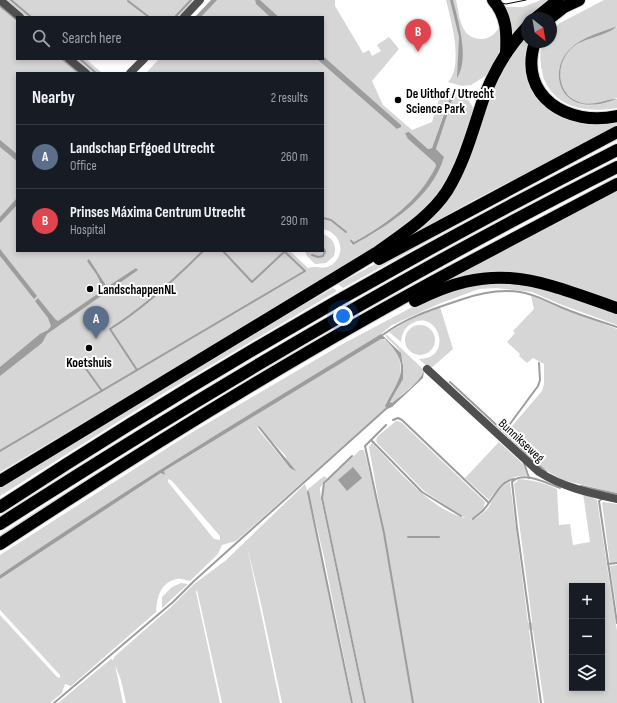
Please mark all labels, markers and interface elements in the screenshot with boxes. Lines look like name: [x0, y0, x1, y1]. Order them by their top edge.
north arrow: [521, 12, 557, 48]
search box: [16, 16, 324, 60]
pin: B: [405, 19, 431, 52]
icon: search: [30, 27, 52, 49]
text: Search here: [62, 29, 122, 48]
place label: De Uithof / Utrecht Science Park: [406, 86, 495, 117]
text: Nearby: [32, 88, 75, 108]
text: 2 results: [271, 90, 308, 106]
marker: De Uithof / Utrecht Science Park: [393, 95, 403, 105]
text: Landschap Erfgoed Utrecht: [70, 139, 215, 158]
text: A: [42, 149, 48, 165]
text: 260 m: [281, 149, 308, 165]
text: Office: [70, 158, 97, 174]
text: Prinses Máxima Centrum Utrecht: [70, 203, 246, 222]
text: B: [42, 213, 48, 229]
text: 290 m: [281, 213, 308, 229]
text: Hospital: [70, 222, 106, 238]
place label: LandschappenNL: [98, 282, 176, 298]
marker: LandschappenNL: [85, 284, 95, 294]
pin: A: [83, 306, 109, 339]
your location: [333, 306, 353, 326]
marker: Koetshuis: [84, 343, 94, 353]
place label: Koetshuis: [66, 355, 112, 371]
street label: Bunnikseweg: [495, 415, 548, 466]
map controls: [569, 583, 605, 691]
button: +: [569, 583, 605, 619]
button: −: [569, 619, 605, 655]
button: layers: [569, 655, 605, 691]

